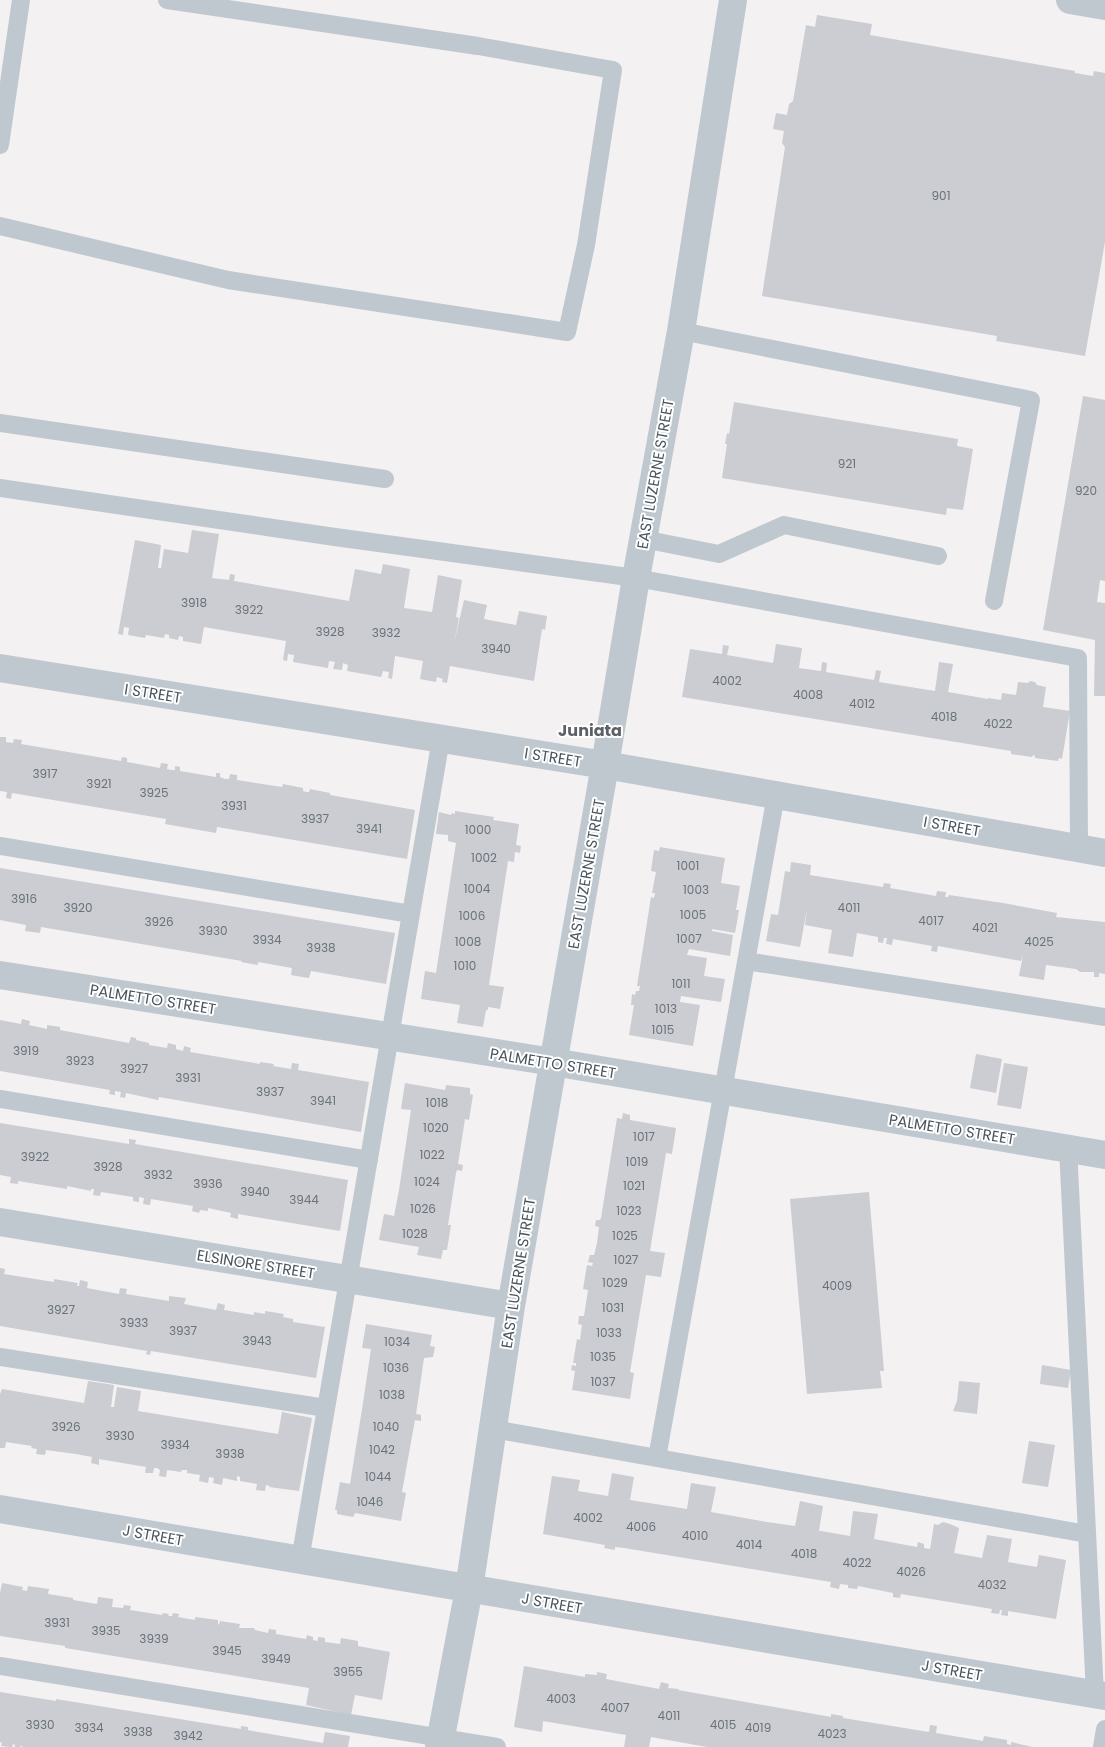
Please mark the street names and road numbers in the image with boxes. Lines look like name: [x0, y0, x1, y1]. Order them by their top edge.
street label: EAST LUZERNE STREET: [631, 397, 679, 551]
street label: I STREET: [123, 678, 183, 708]
street label: I STREET: [523, 742, 583, 772]
street label: EAST LUZERNE STREET: [562, 797, 610, 951]
street label: I STREET: [922, 811, 982, 841]
street label: PALMETTO STREET: [88, 979, 218, 1019]
street label: PALMETTO STREET: [488, 1043, 618, 1083]
street label: PALMETTO STREET: [887, 1109, 1017, 1149]
street label: EAST LUZERNE STREET: [496, 1196, 540, 1350]
street label: ELSINORE STREET: [195, 1244, 317, 1284]
street label: J STREET: [121, 1519, 185, 1551]
street label: J STREET: [520, 1587, 584, 1619]
street label: J STREET: [920, 1654, 984, 1686]

